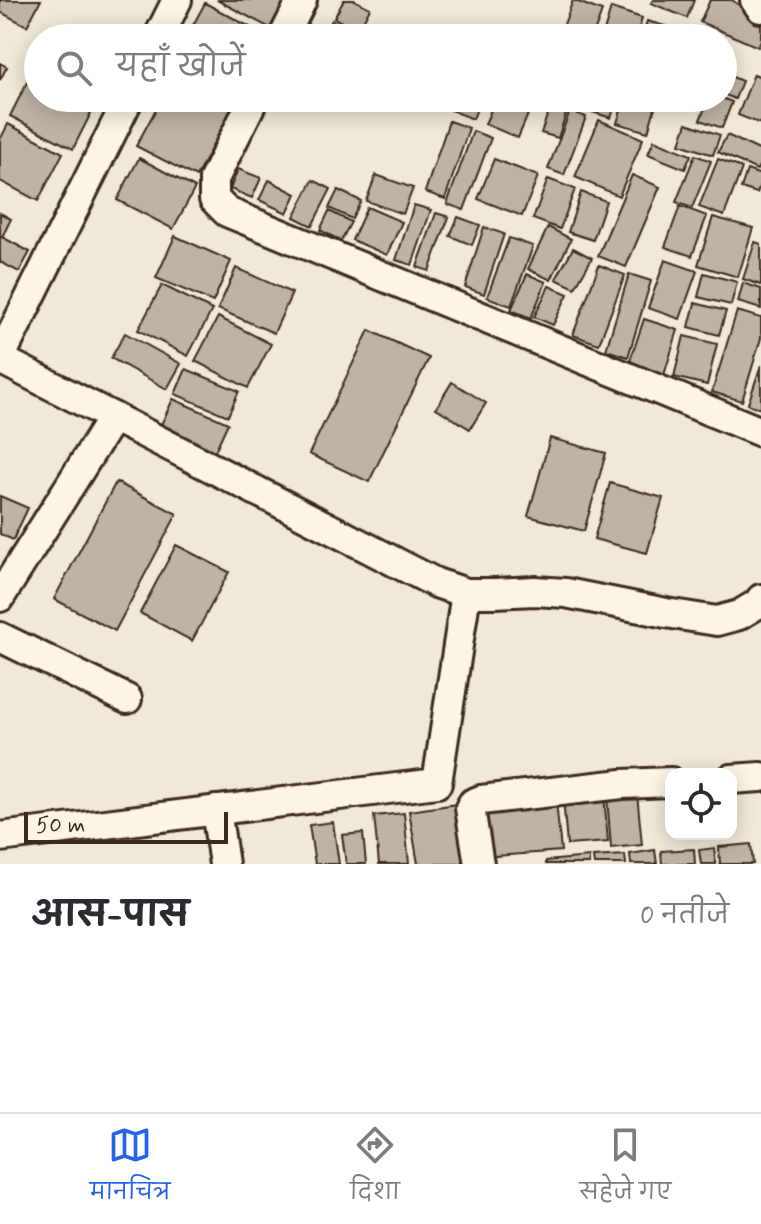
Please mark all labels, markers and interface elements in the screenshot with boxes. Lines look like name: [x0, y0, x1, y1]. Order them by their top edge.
search box: [24, 24, 737, 112]
icon: search: [52, 46, 96, 90]
text: यहाँ खोजें: [116, 48, 245, 87]
map controls: [665, 768, 737, 840]
button: locate: [665, 768, 737, 840]
scale bar: [24, 808, 228, 844]
text: 50 m: [36, 812, 85, 840]
text: आस-पास: [32, 893, 189, 938]
text: 0 नतीजे: [640, 899, 729, 933]
tab: मानचित्र: [90, 1123, 170, 1216]
tab: दिशा: [350, 1123, 400, 1216]
tab: सहेजे गए: [580, 1123, 671, 1216]

